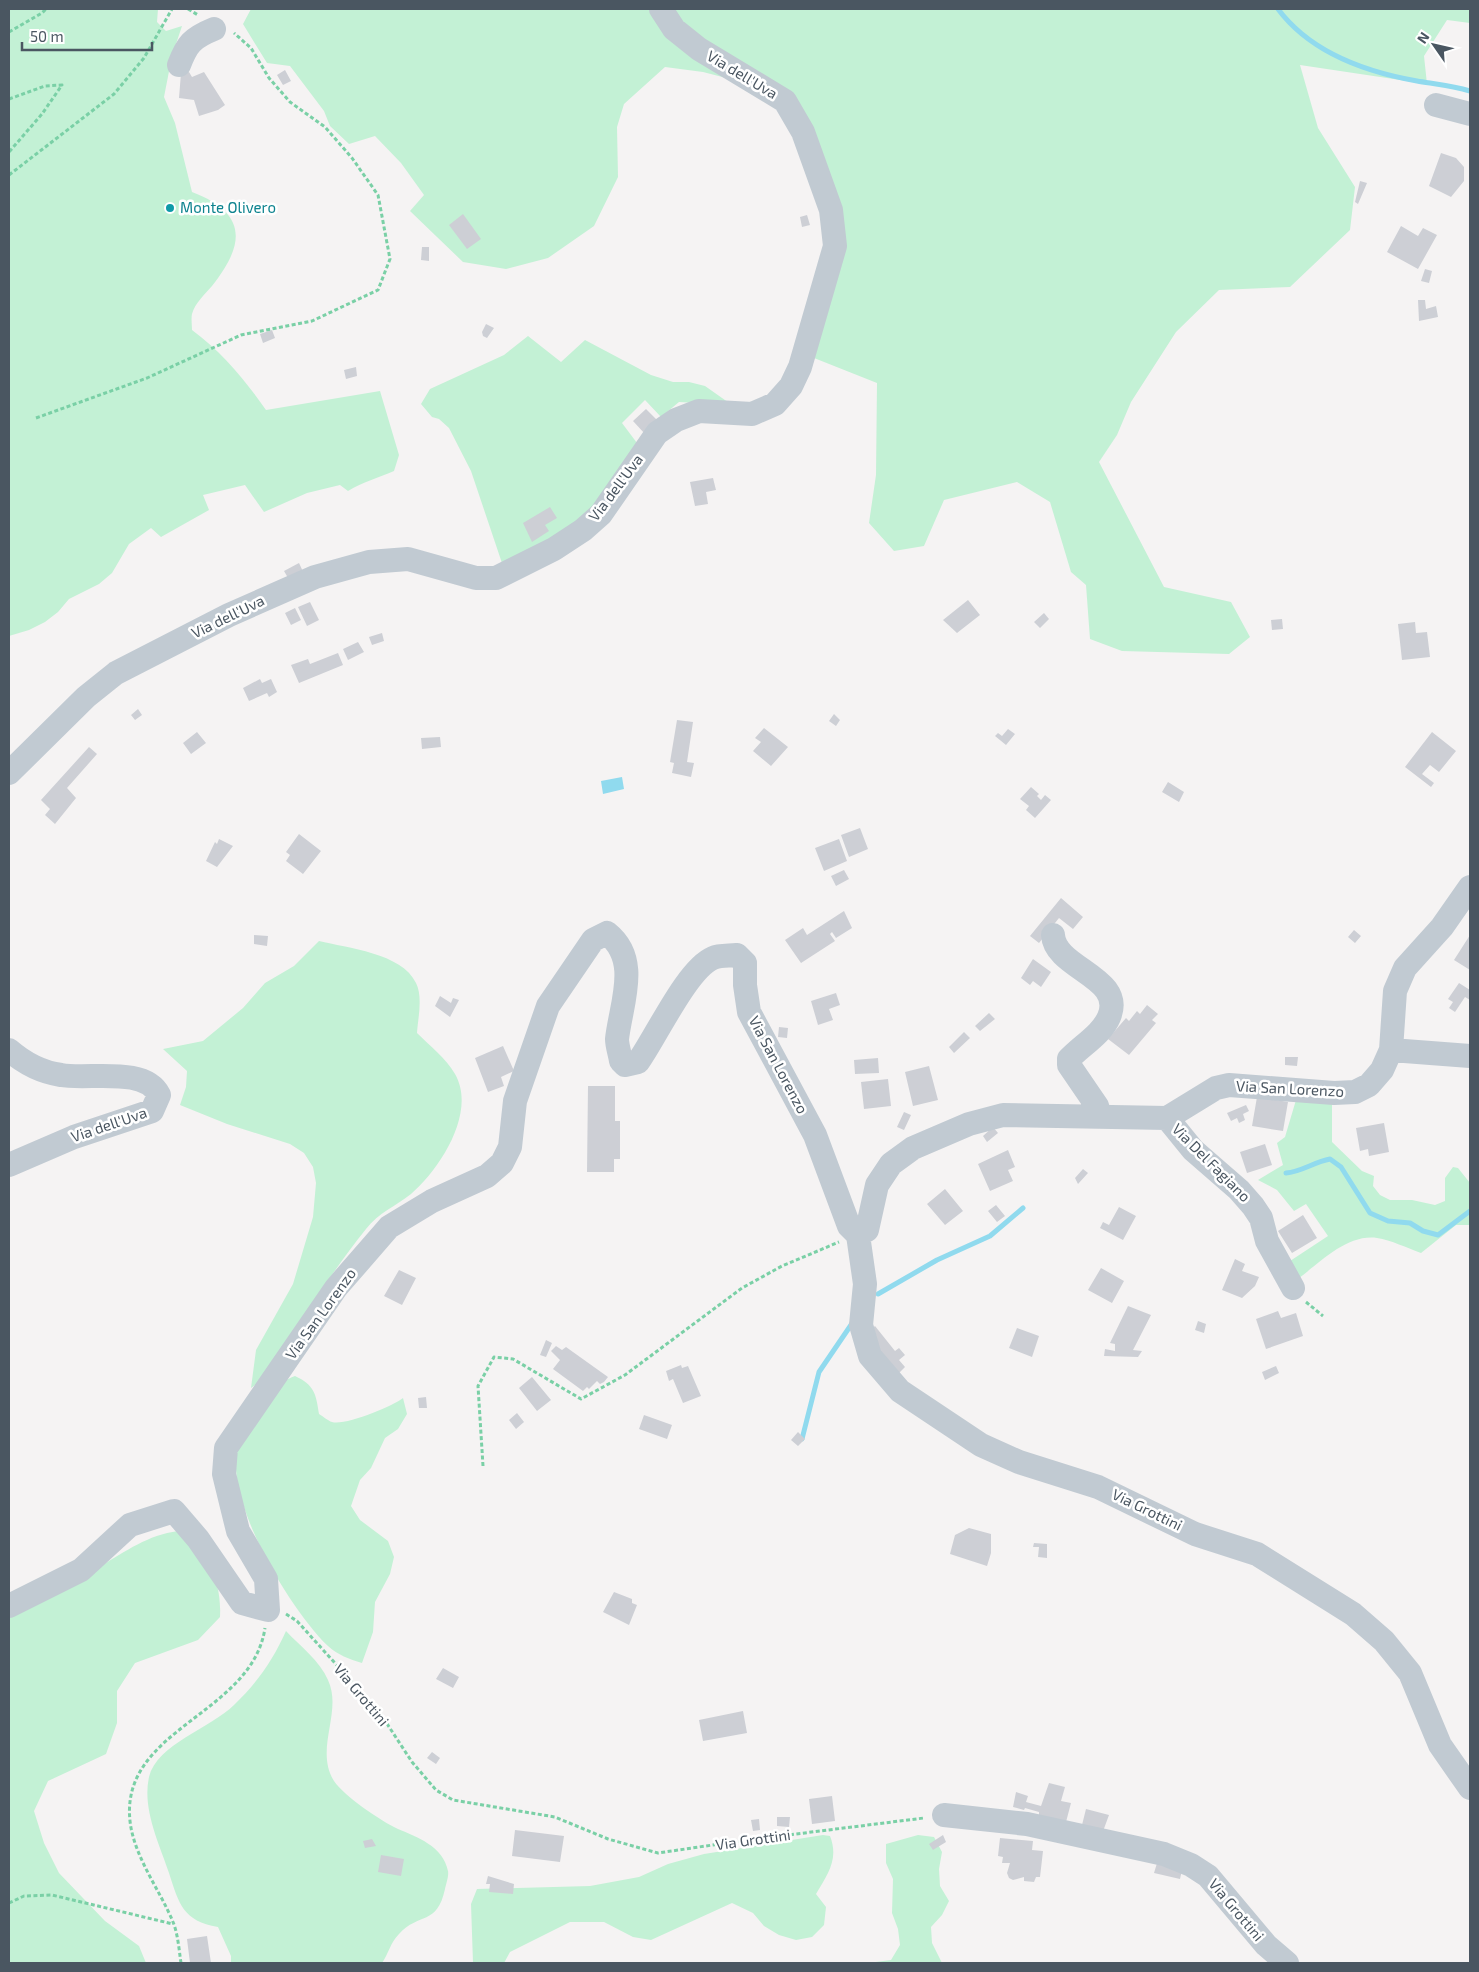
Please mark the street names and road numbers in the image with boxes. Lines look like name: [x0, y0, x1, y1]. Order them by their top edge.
street label: Via dell'Uva: [704, 46, 781, 102]
street label: Via dell'Uva: [584, 450, 646, 524]
street label: Via dell'Uva: [188, 591, 267, 641]
street label: Via San Lorenzo: [746, 1013, 812, 1116]
street label: Via San Lorenzo: [1236, 1076, 1344, 1100]
street label: Via dell'Uva: [68, 1103, 149, 1145]
street label: Via Del Fagiano: [1169, 1119, 1255, 1205]
street label: Via San Lorenzo: [281, 1264, 359, 1362]
street label: Via Grottini: [1109, 1484, 1185, 1534]
street label: Via Grottini: [331, 1660, 393, 1729]
street label: Via Grottini: [714, 1825, 792, 1853]
street label: Via Grottini: [1206, 1875, 1268, 1944]

